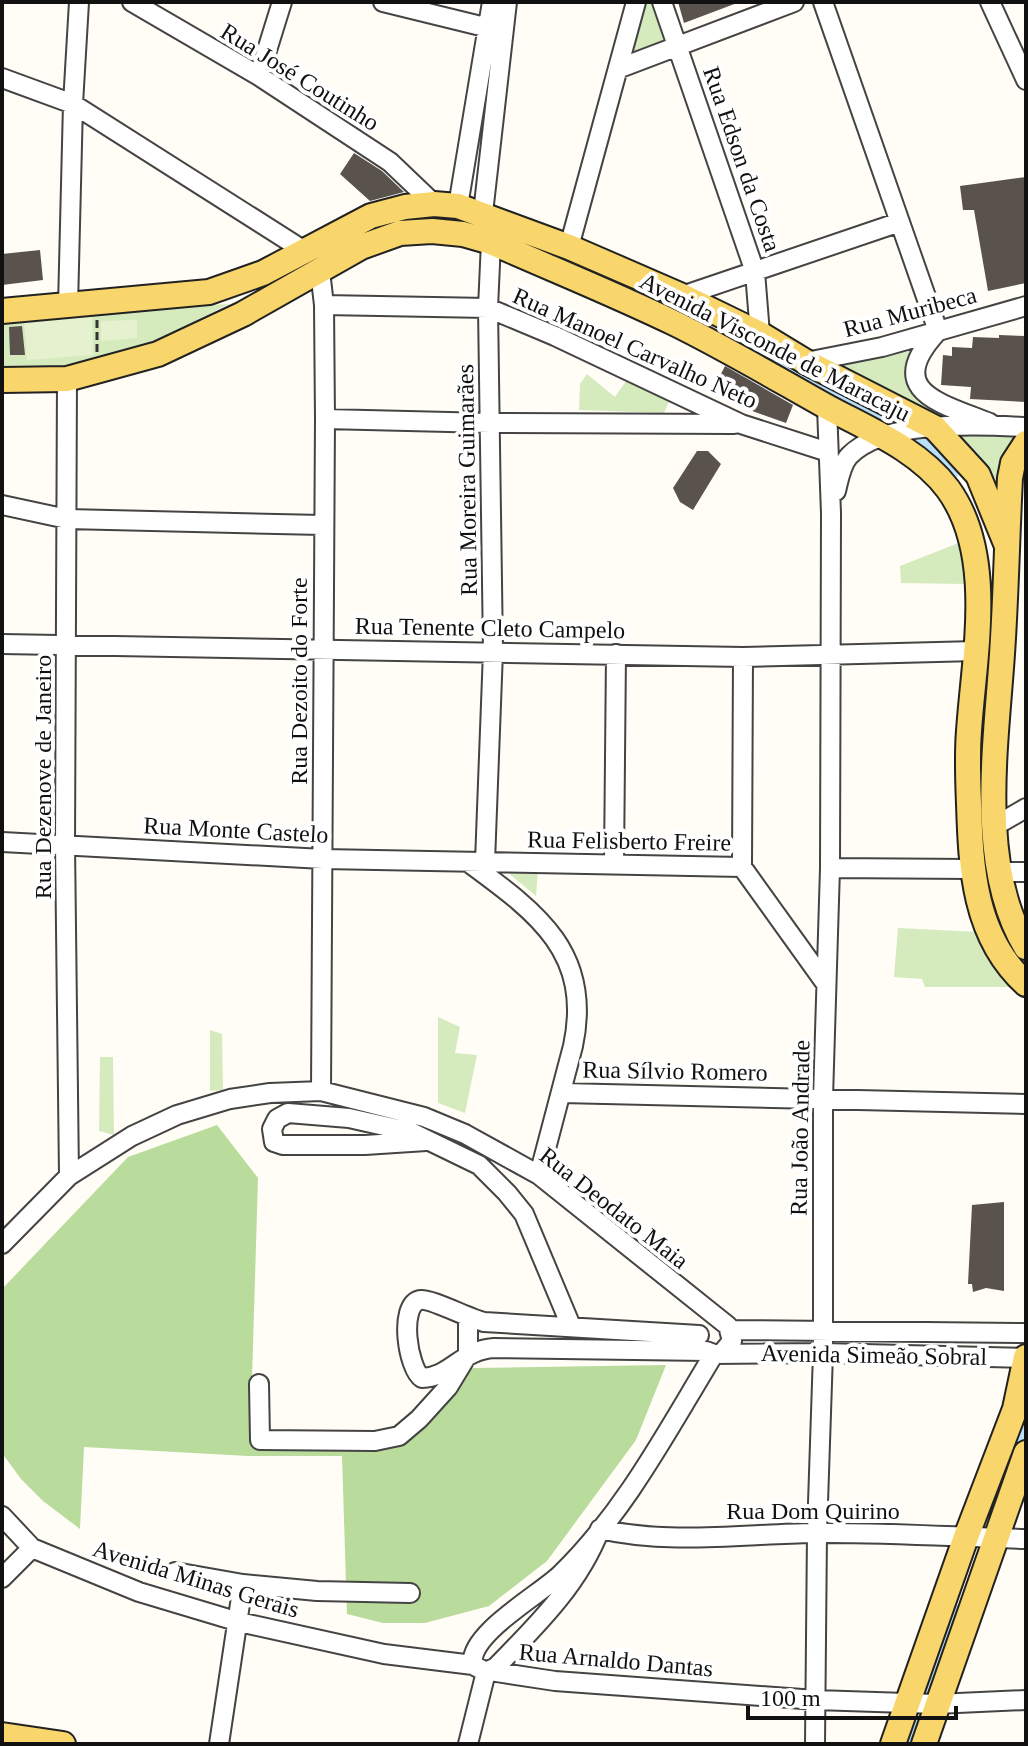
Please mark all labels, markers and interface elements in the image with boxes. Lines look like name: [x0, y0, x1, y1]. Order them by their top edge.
street label: Rua José Coutinho: [216, 18, 384, 136]
street label: Rua Edson da Costa: [698, 63, 786, 255]
street label: Avenida Visconde de Maracaju: [636, 267, 914, 427]
street label: Rua Manoel Carvalho Neto: [509, 282, 761, 414]
street label: Rua Muribeca: [841, 282, 980, 342]
street label: Rua Moreira Guimarães: [452, 364, 482, 596]
street label: Rua Dezoito do Forte: [286, 577, 312, 785]
street label: Rua Tenente Cleto Campelo: [355, 613, 625, 643]
street label: Rua Dezenove de Janeiro: [30, 655, 56, 899]
street label: Rua Monte Castelo: [143, 812, 329, 848]
street label: Rua Felisberto Freire: [527, 826, 731, 856]
street label: Rua João Andrade: [785, 1040, 815, 1216]
street label: Rua Sílvio Romero: [582, 1056, 768, 1086]
street label: Rua Deodato Maia: [535, 1142, 694, 1274]
street label: Avenida Simeão Sobral: [761, 1340, 988, 1370]
street label: Rua Dom Quirino: [726, 1498, 900, 1524]
street label: Avenida Minas Gerais: [90, 1535, 302, 1623]
street label: Rua Arnaldo Dantas: [518, 1639, 714, 1681]
scale bar: [748, 1670, 956, 1720]
text: 100 m: [760, 1685, 821, 1711]

